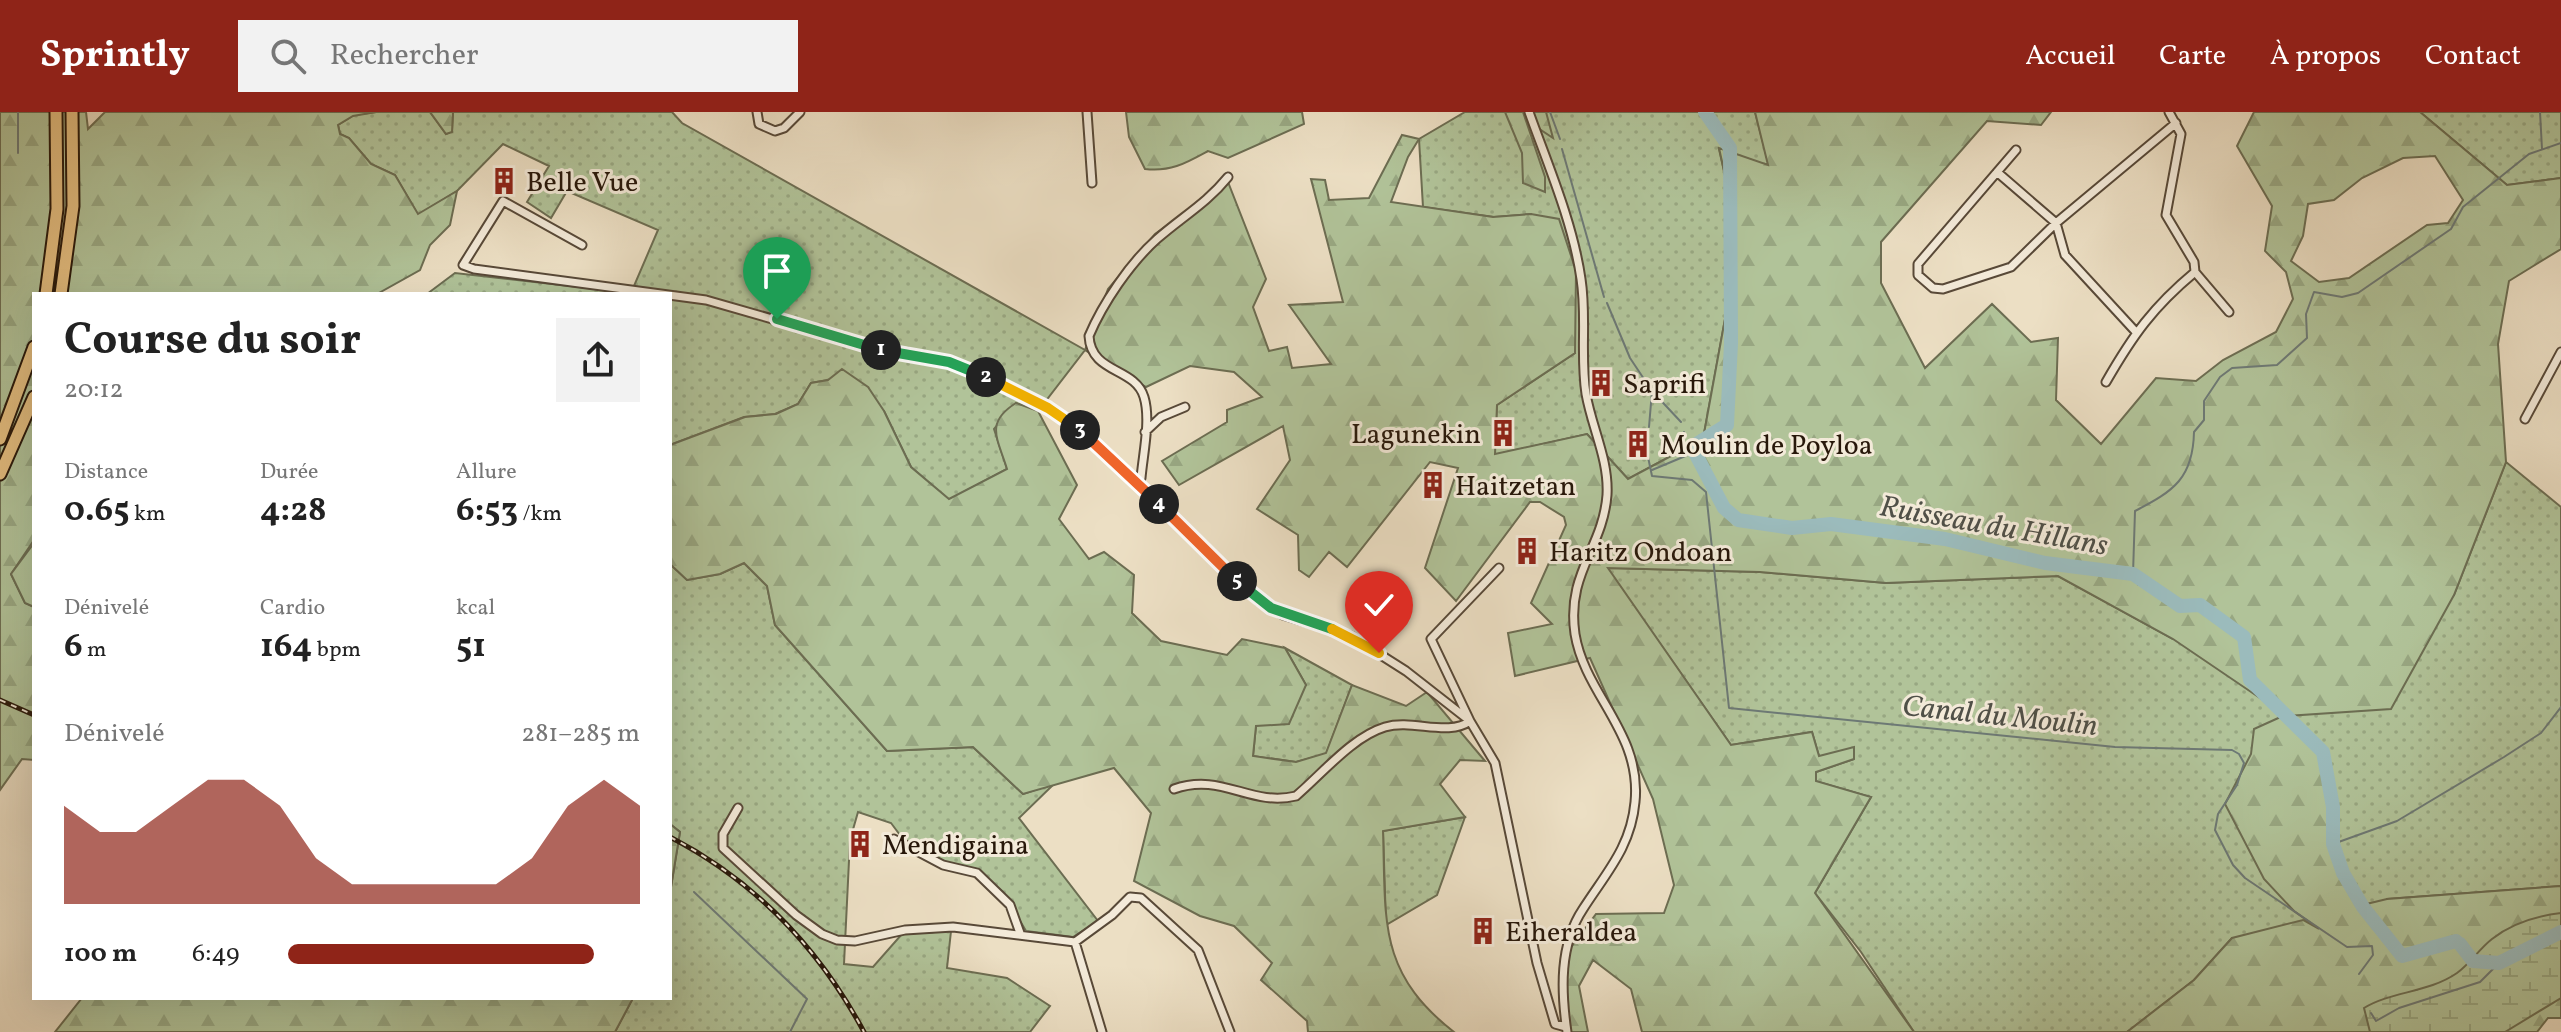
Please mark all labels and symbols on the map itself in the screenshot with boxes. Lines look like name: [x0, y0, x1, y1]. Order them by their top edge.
place label: Belle Vue: [526, 164, 638, 203]
building icon: Belle Vue: [489, 166, 519, 196]
pin: [743, 237, 811, 319]
pin: 1: [861, 330, 901, 370]
pin: 2: [966, 357, 1006, 397]
place label: Saprifi: [1623, 366, 1706, 405]
building icon: Saprifi: [1586, 368, 1616, 398]
pin: 3: [1060, 410, 1100, 450]
place label: Lagunekin: [1351, 416, 1481, 455]
building icon: Lagunekin: [1488, 418, 1518, 448]
place label: Moulin de Poyloa: [1660, 427, 1873, 466]
building icon: Moulin de Poyloa: [1623, 429, 1653, 459]
place label: Haitzetan: [1455, 468, 1576, 507]
building icon: Haitzetan: [1418, 470, 1448, 500]
pin: 4: [1139, 484, 1179, 524]
water label: Ruisseau du Hillans: [1876, 486, 2111, 568]
place label: Haritz Ondoan: [1549, 534, 1732, 573]
building icon: Haritz Ondoan: [1512, 536, 1542, 566]
pin: 5: [1217, 561, 1257, 601]
pin: [1345, 571, 1413, 653]
water label: Canal du Moulin: [1900, 686, 2100, 748]
place label: Mendigaina: [882, 827, 1029, 866]
building icon: Mendigaina: [845, 829, 875, 859]
place label: Eiheraldea: [1505, 914, 1637, 953]
building icon: Eiheraldea: [1468, 916, 1498, 946]

